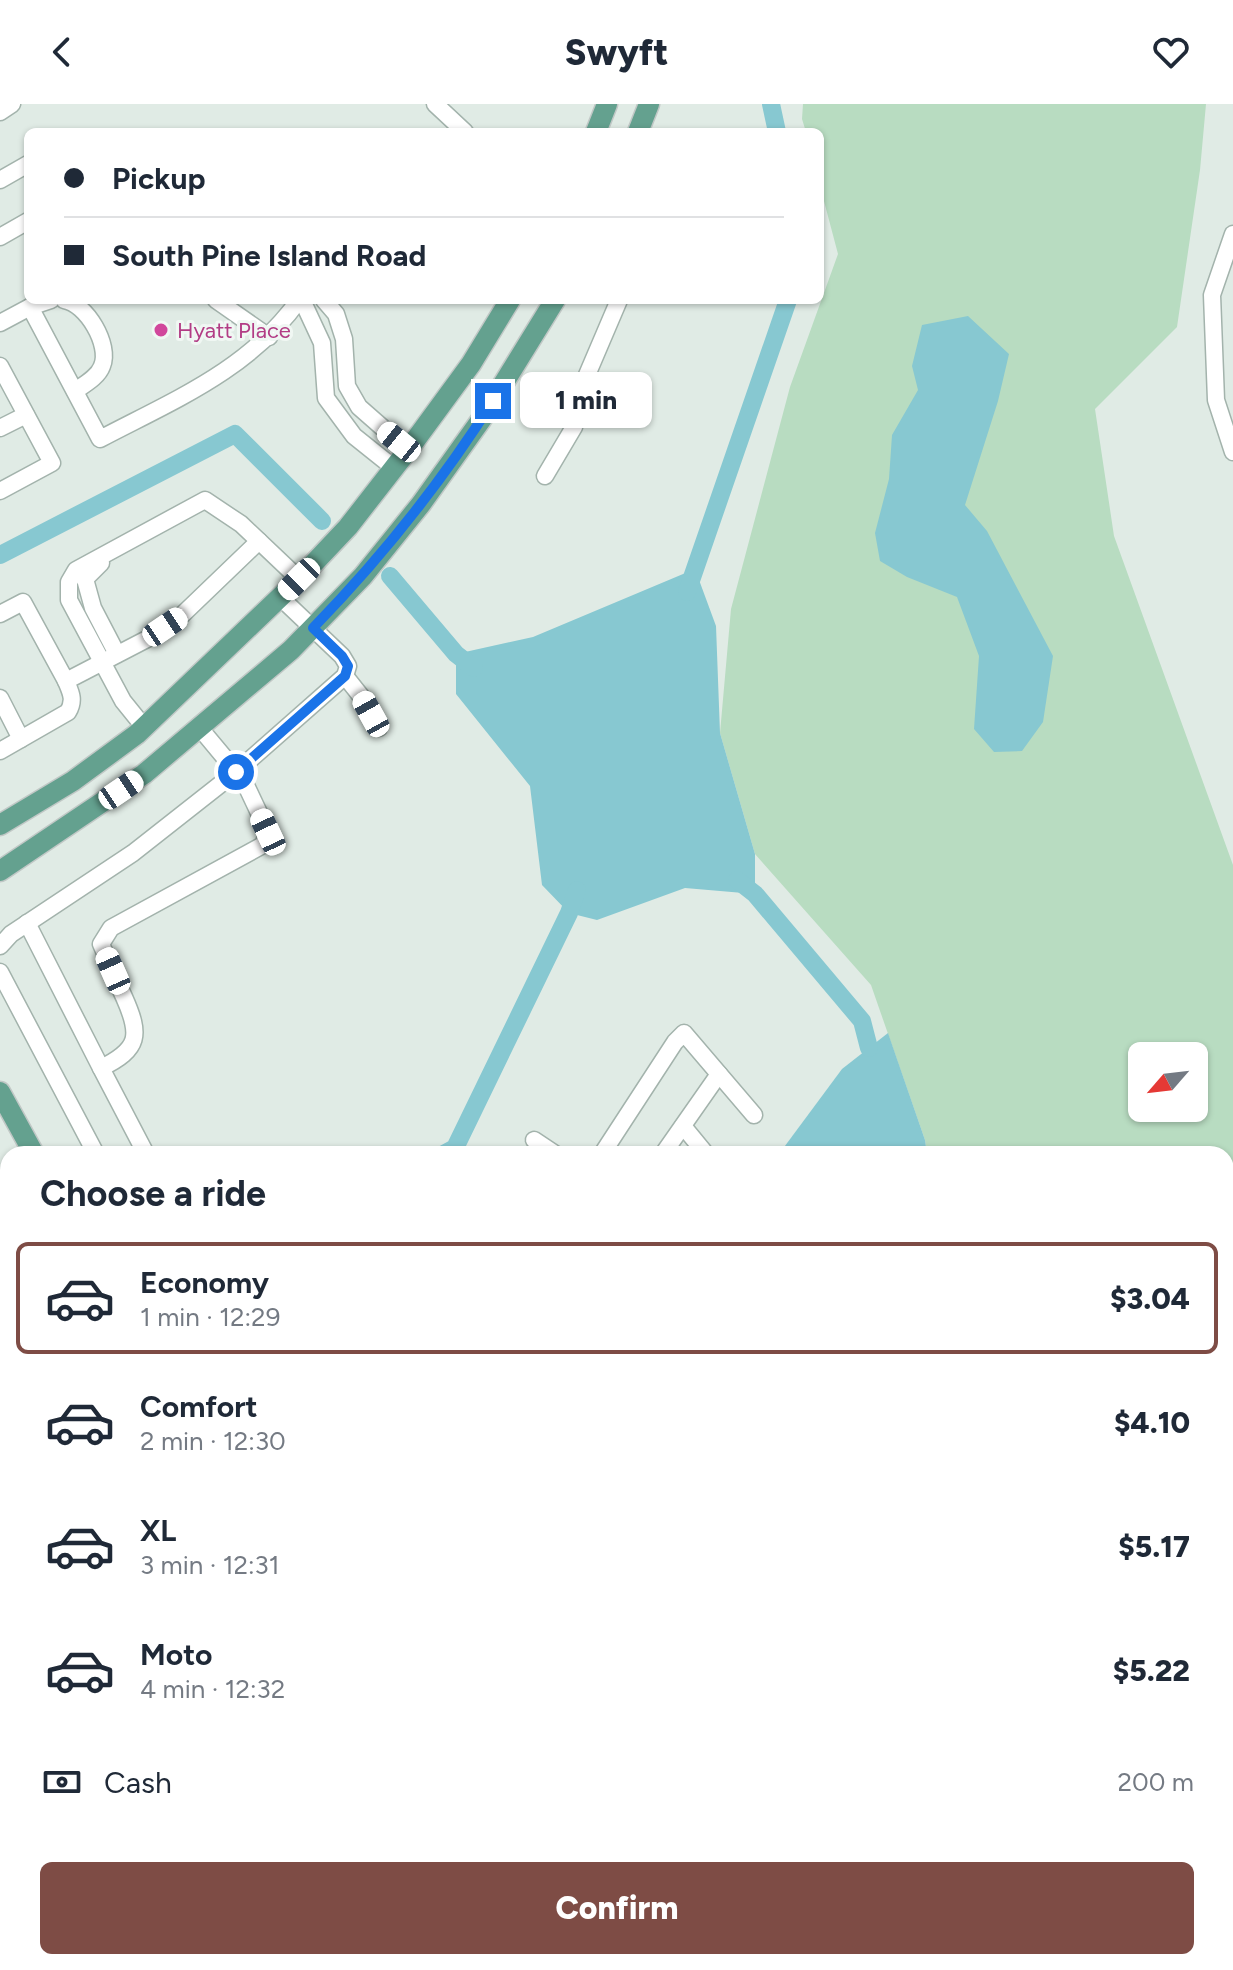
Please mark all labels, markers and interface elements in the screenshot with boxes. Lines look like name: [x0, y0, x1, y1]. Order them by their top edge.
icon: back: [40, 30, 84, 74]
icon: heart: [1149, 30, 1193, 74]
text: Swyft: [565, 31, 668, 74]
text: Pickup: [112, 160, 206, 197]
text: South Pine Island Road: [112, 237, 426, 274]
place label: Hyatt Place: [177, 317, 291, 344]
marker: Hyatt Place: [152, 321, 170, 339]
callout: 1 min: [521, 373, 653, 429]
route end: [475, 383, 511, 419]
text: 1 min: [555, 384, 617, 416]
car: [373, 418, 425, 466]
car: [274, 554, 324, 604]
car: [138, 604, 192, 650]
car: [349, 687, 393, 741]
route start: [218, 754, 254, 790]
car: [94, 767, 148, 813]
car: [247, 805, 289, 859]
car: [92, 944, 134, 998]
north arrow: [1128, 1042, 1208, 1122]
map controls: [1128, 1042, 1208, 1122]
text: Choose a ride: [40, 1172, 266, 1215]
icon: car: [44, 1262, 116, 1334]
text: Economy: [140, 1264, 269, 1301]
text: $3.04: [1110, 1280, 1190, 1317]
text: 1 min · 12:29: [140, 1301, 280, 1333]
icon: car: [44, 1386, 116, 1458]
text: Comfort: [140, 1388, 258, 1425]
text: $4.10: [1114, 1404, 1190, 1441]
text: 2 min · 12:30: [140, 1425, 286, 1457]
icon: car: [44, 1510, 116, 1582]
text: XL: [140, 1512, 176, 1549]
text: $5.17: [1118, 1528, 1190, 1565]
text: 3 min · 12:31: [140, 1549, 279, 1581]
icon: car: [44, 1634, 116, 1706]
text: Moto: [140, 1636, 212, 1673]
text: $5.22: [1113, 1652, 1190, 1689]
text: 4 min · 12:32: [140, 1673, 285, 1705]
icon: cash: [40, 1760, 84, 1804]
text: Cash: [104, 1764, 172, 1801]
text: 200 m: [1118, 1766, 1194, 1798]
button: Confirm: [40, 1862, 1194, 1954]

